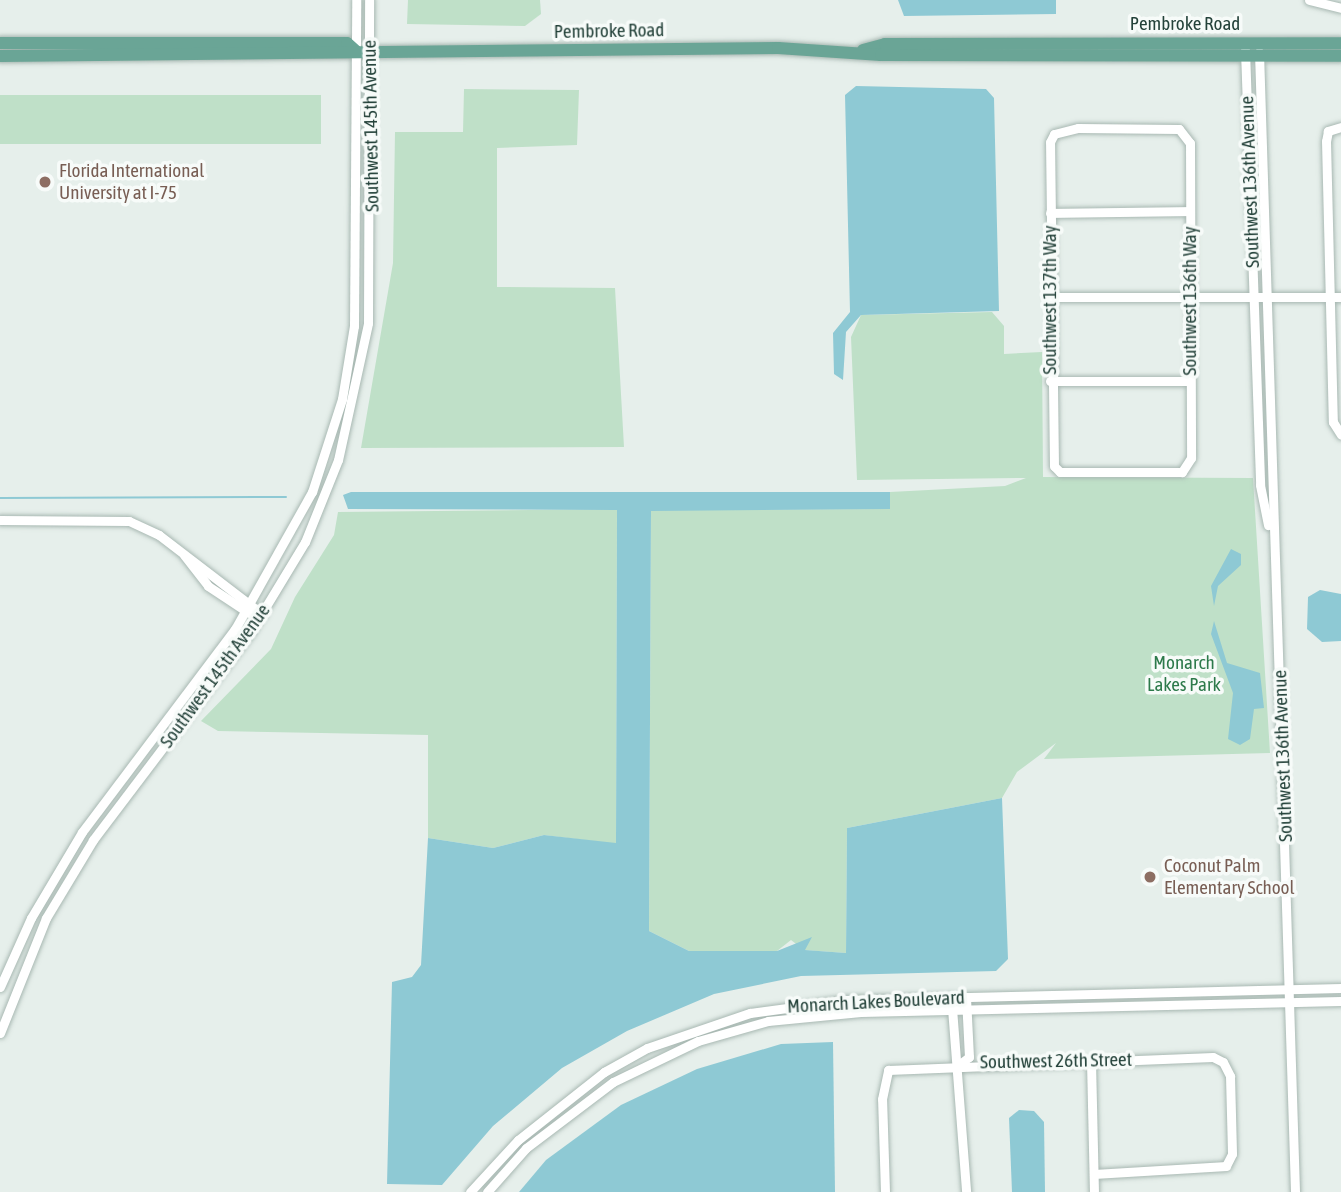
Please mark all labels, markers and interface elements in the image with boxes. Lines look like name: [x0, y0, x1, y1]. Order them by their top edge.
street label: Pembroke Road: [1130, 13, 1240, 35]
street label: Pembroke Road: [554, 19, 664, 43]
street label: Southwest 145th Avenue: [358, 40, 384, 212]
street label: Southwest 136th Avenue: [1236, 96, 1264, 268]
place label: Florida International University at I-75: [59, 160, 204, 204]
marker: Florida International University at I-75: [37, 174, 53, 190]
street label: Southwest 137th Way: [1039, 225, 1061, 375]
street label: Southwest 136th Way: [1179, 226, 1201, 376]
street label: Southwest 145th Avenue: [155, 600, 275, 752]
park label: Monarch Lakes Park: [1147, 652, 1221, 696]
street label: Southwest 136th Avenue: [1269, 670, 1297, 842]
place label: Coconut Palm Elementary School: [1164, 855, 1295, 899]
marker: Coconut Palm Elementary School: [1142, 869, 1158, 885]
street label: Monarch Lakes Boulevard: [787, 986, 965, 1018]
street label: Southwest 26th Street: [980, 1048, 1132, 1074]

